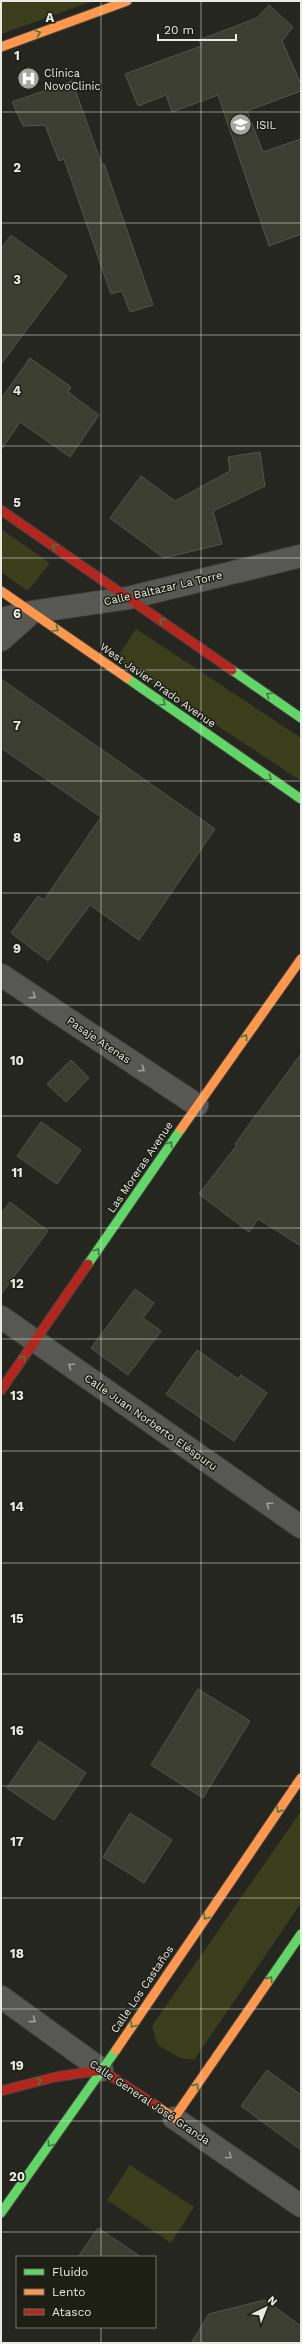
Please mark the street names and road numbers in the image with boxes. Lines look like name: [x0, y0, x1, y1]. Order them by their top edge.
street label: Calle Baltazar La Torre: [103, 569, 224, 608]
street label: West Javier Prado Avenue: [97, 640, 218, 730]
street label: Pasaje Atenas: [64, 1014, 133, 1067]
street label: Las Moreras Avenue: [105, 1119, 176, 1215]
street label: Calle Juan Norberto Eléspuru: [82, 1371, 220, 1473]
street label: Calle Los Castaños: [108, 1943, 177, 2036]
street label: Calle General José Granda: [87, 2057, 212, 2148]

